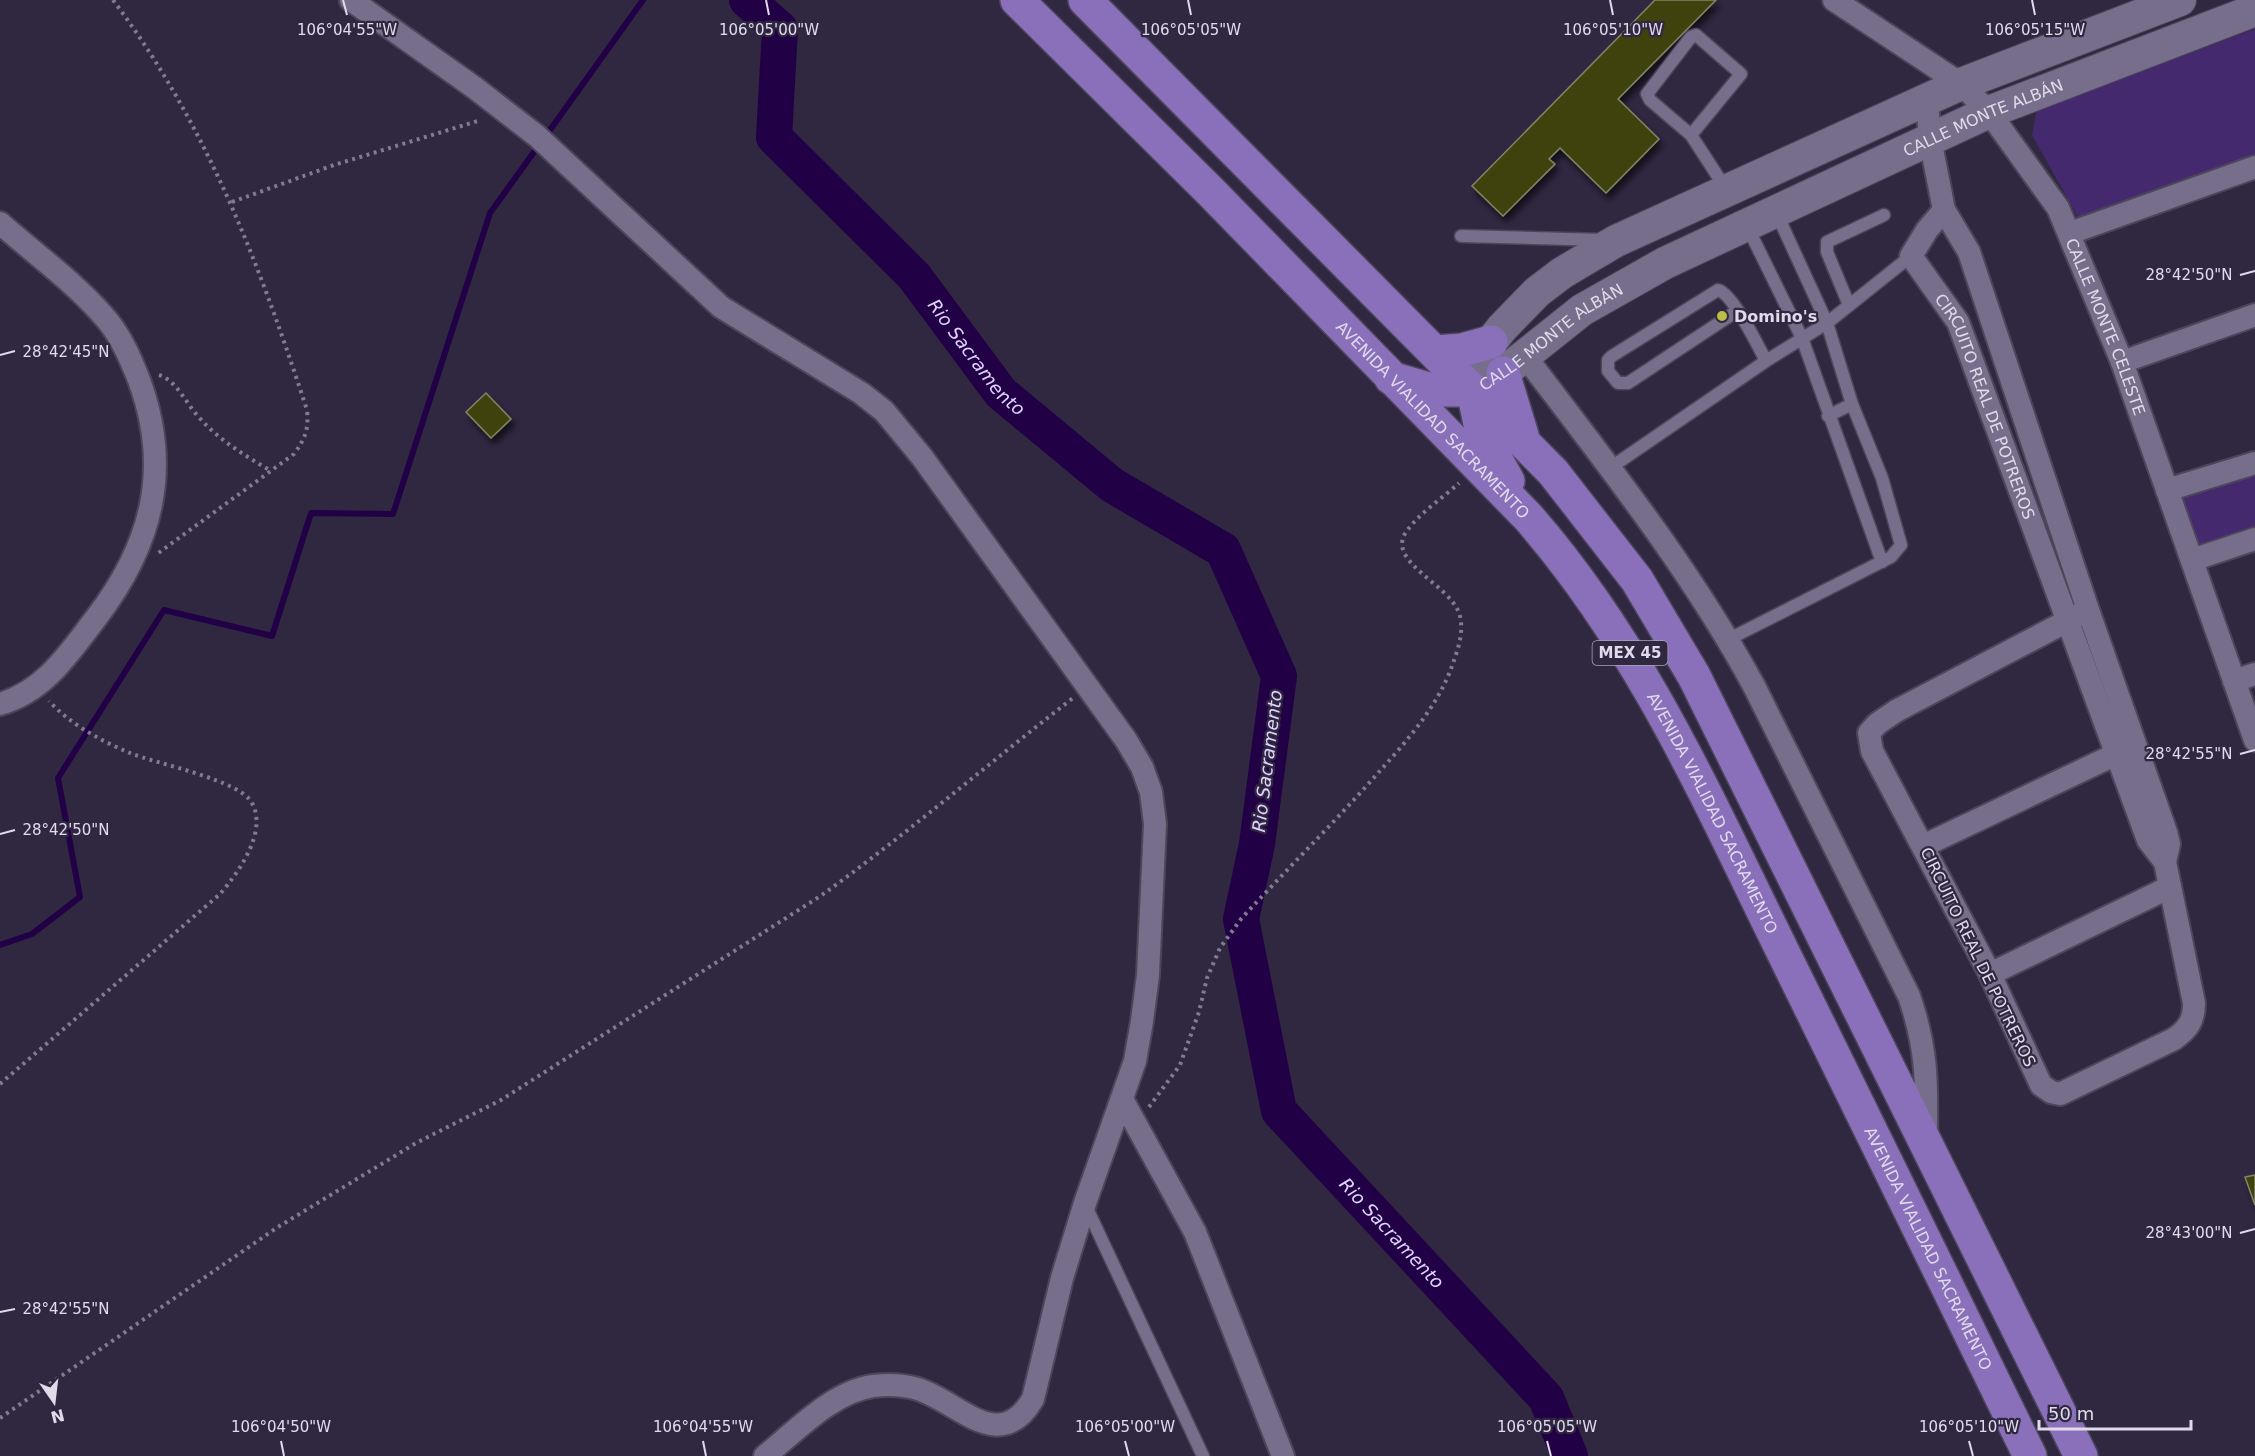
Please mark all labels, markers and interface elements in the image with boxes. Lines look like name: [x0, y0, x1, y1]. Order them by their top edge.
text: 106°04'55"W: [297, 21, 397, 39]
text: 106°05'00"W: [719, 21, 819, 39]
text: 106°05'05"W: [1141, 21, 1241, 39]
text: 106°05'10"W: [1563, 21, 1663, 39]
text: 106°05'15"W: [1985, 21, 2085, 39]
street label: CALLE MONTE ALBÁN: [1900, 75, 2066, 160]
street label: CALLE MONTE CELESTE: [2062, 235, 2149, 418]
text: 28°42'50"N: [2145, 266, 2233, 284]
street label: CALLE MONTE ALBÁN: [1475, 279, 1626, 394]
street label: CIRCUITO REAL DE POTREROS: [1931, 290, 2039, 522]
water label: Rio Sacramento: [924, 295, 1030, 419]
place label: Domino's: [1734, 307, 1817, 326]
marker: Domino's: [1715, 309, 1729, 323]
street label: AVENIDA VIALIDAD SACRAMENTO: [1333, 317, 1534, 522]
text: 28°42'45"N: [22, 343, 110, 361]
road number: MEX 45: [1592, 641, 1668, 665]
water label: Rio Sacramento: [1248, 689, 1286, 833]
street label: AVENIDA VIALIDAD SACRAMENTO: [1643, 689, 1782, 937]
text: 28°42'55"N: [2145, 745, 2233, 763]
text: 28°42'50"N: [22, 821, 110, 839]
street label: CIRCUITO REAL DE POTREROS: [1916, 844, 2040, 1070]
street label: AVENIDA VIALIDAD SACRAMENTO: [1861, 1124, 1996, 1373]
water label: Rio Sacramento: [1336, 1173, 1449, 1292]
text: 28°43'00"N: [2145, 1224, 2233, 1242]
text: 28°42'55"N: [22, 1300, 110, 1318]
north arrow: [24, 1372, 84, 1432]
scale bar: [2039, 1393, 2190, 1431]
text: 50 m: [2048, 1403, 2094, 1424]
text: N: [49, 1405, 66, 1427]
text: 106°04'50"W: [231, 1418, 331, 1436]
text: 106°04'55"W: [653, 1418, 753, 1436]
text: 106°05'00"W: [1075, 1418, 1175, 1436]
text: 106°05'05"W: [1497, 1418, 1597, 1436]
text: 106°05'10"W: [1919, 1418, 2019, 1436]

